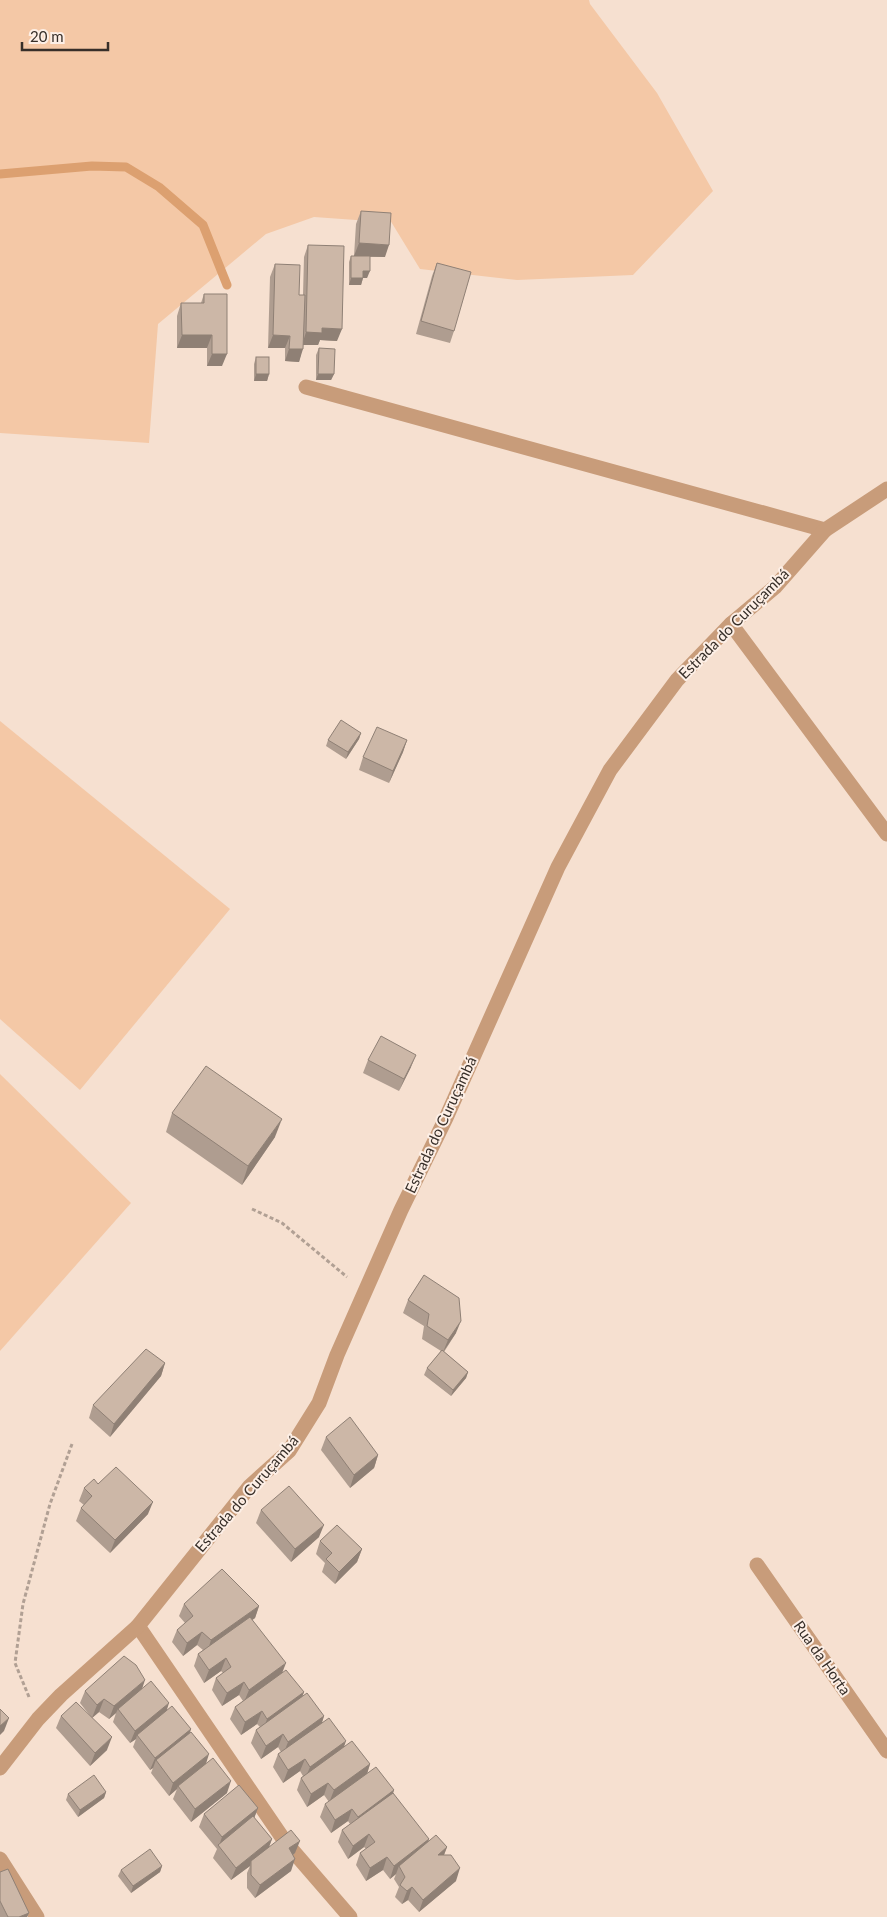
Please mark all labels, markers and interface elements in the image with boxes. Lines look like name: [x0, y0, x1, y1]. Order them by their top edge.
scale bar: [22, 20, 109, 52]
text: 20 m: [30, 27, 64, 45]
street label: Estrada do Curuçambá: [674, 564, 792, 682]
street label: Estrada do Curuçambá: [401, 1053, 480, 1196]
street label: Estrada do Curuçambá: [191, 1431, 302, 1555]
street label: Rua da Horta: [791, 1617, 855, 1698]

